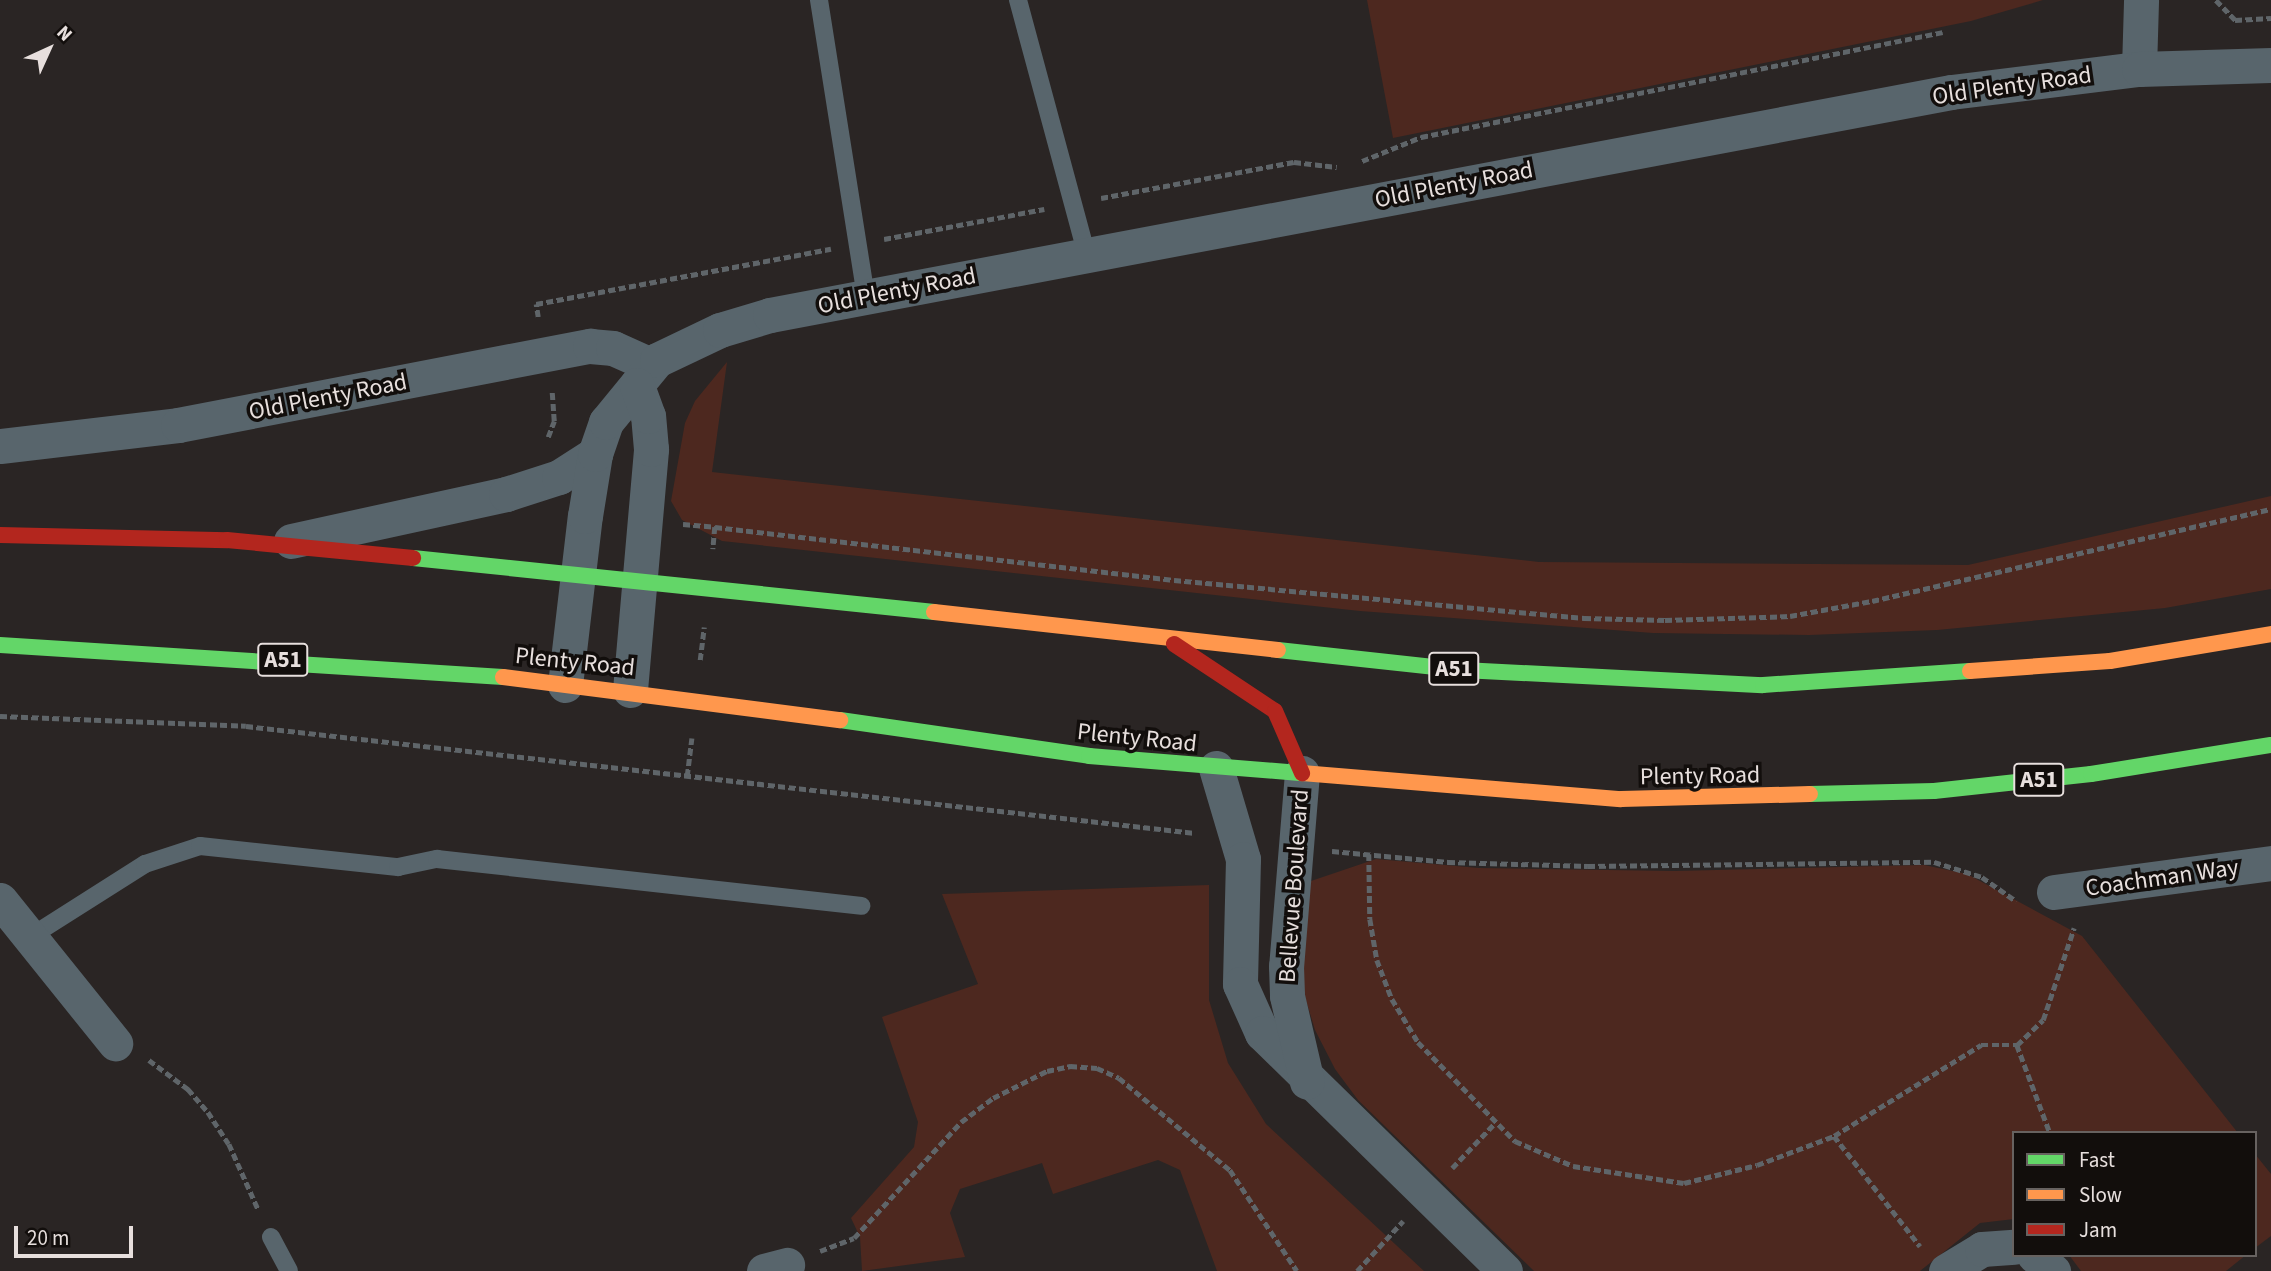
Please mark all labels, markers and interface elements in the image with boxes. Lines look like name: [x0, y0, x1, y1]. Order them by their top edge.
north arrow: [14, 14, 84, 84]
text: N: [50, 20, 78, 48]
street label: Old Plenty Road: [1931, 61, 2093, 111]
street label: Old Plenty Road: [1372, 156, 1536, 214]
street label: Old Plenty Road: [815, 262, 979, 320]
street label: Old Plenty Road: [246, 368, 410, 426]
road number: A51: [257, 640, 309, 680]
street label: Plenty Road: [514, 641, 636, 683]
road number: A51: [1428, 650, 1480, 688]
street label: Plenty Road: [1076, 717, 1198, 759]
road number: A51: [2013, 760, 2065, 800]
street label: Plenty Road: [1640, 761, 1760, 791]
street label: Bellevue Boulevard: [1273, 788, 1315, 984]
street label: Coachman Way: [2084, 853, 2240, 903]
legend: [2012, 1131, 2257, 1257]
text: Fast: [2079, 1145, 2115, 1175]
text: Slow: [2079, 1180, 2122, 1210]
scale bar: [18, 1212, 136, 1256]
text: Jam: [2079, 1215, 2117, 1245]
text: 20 m: [27, 1223, 69, 1253]

